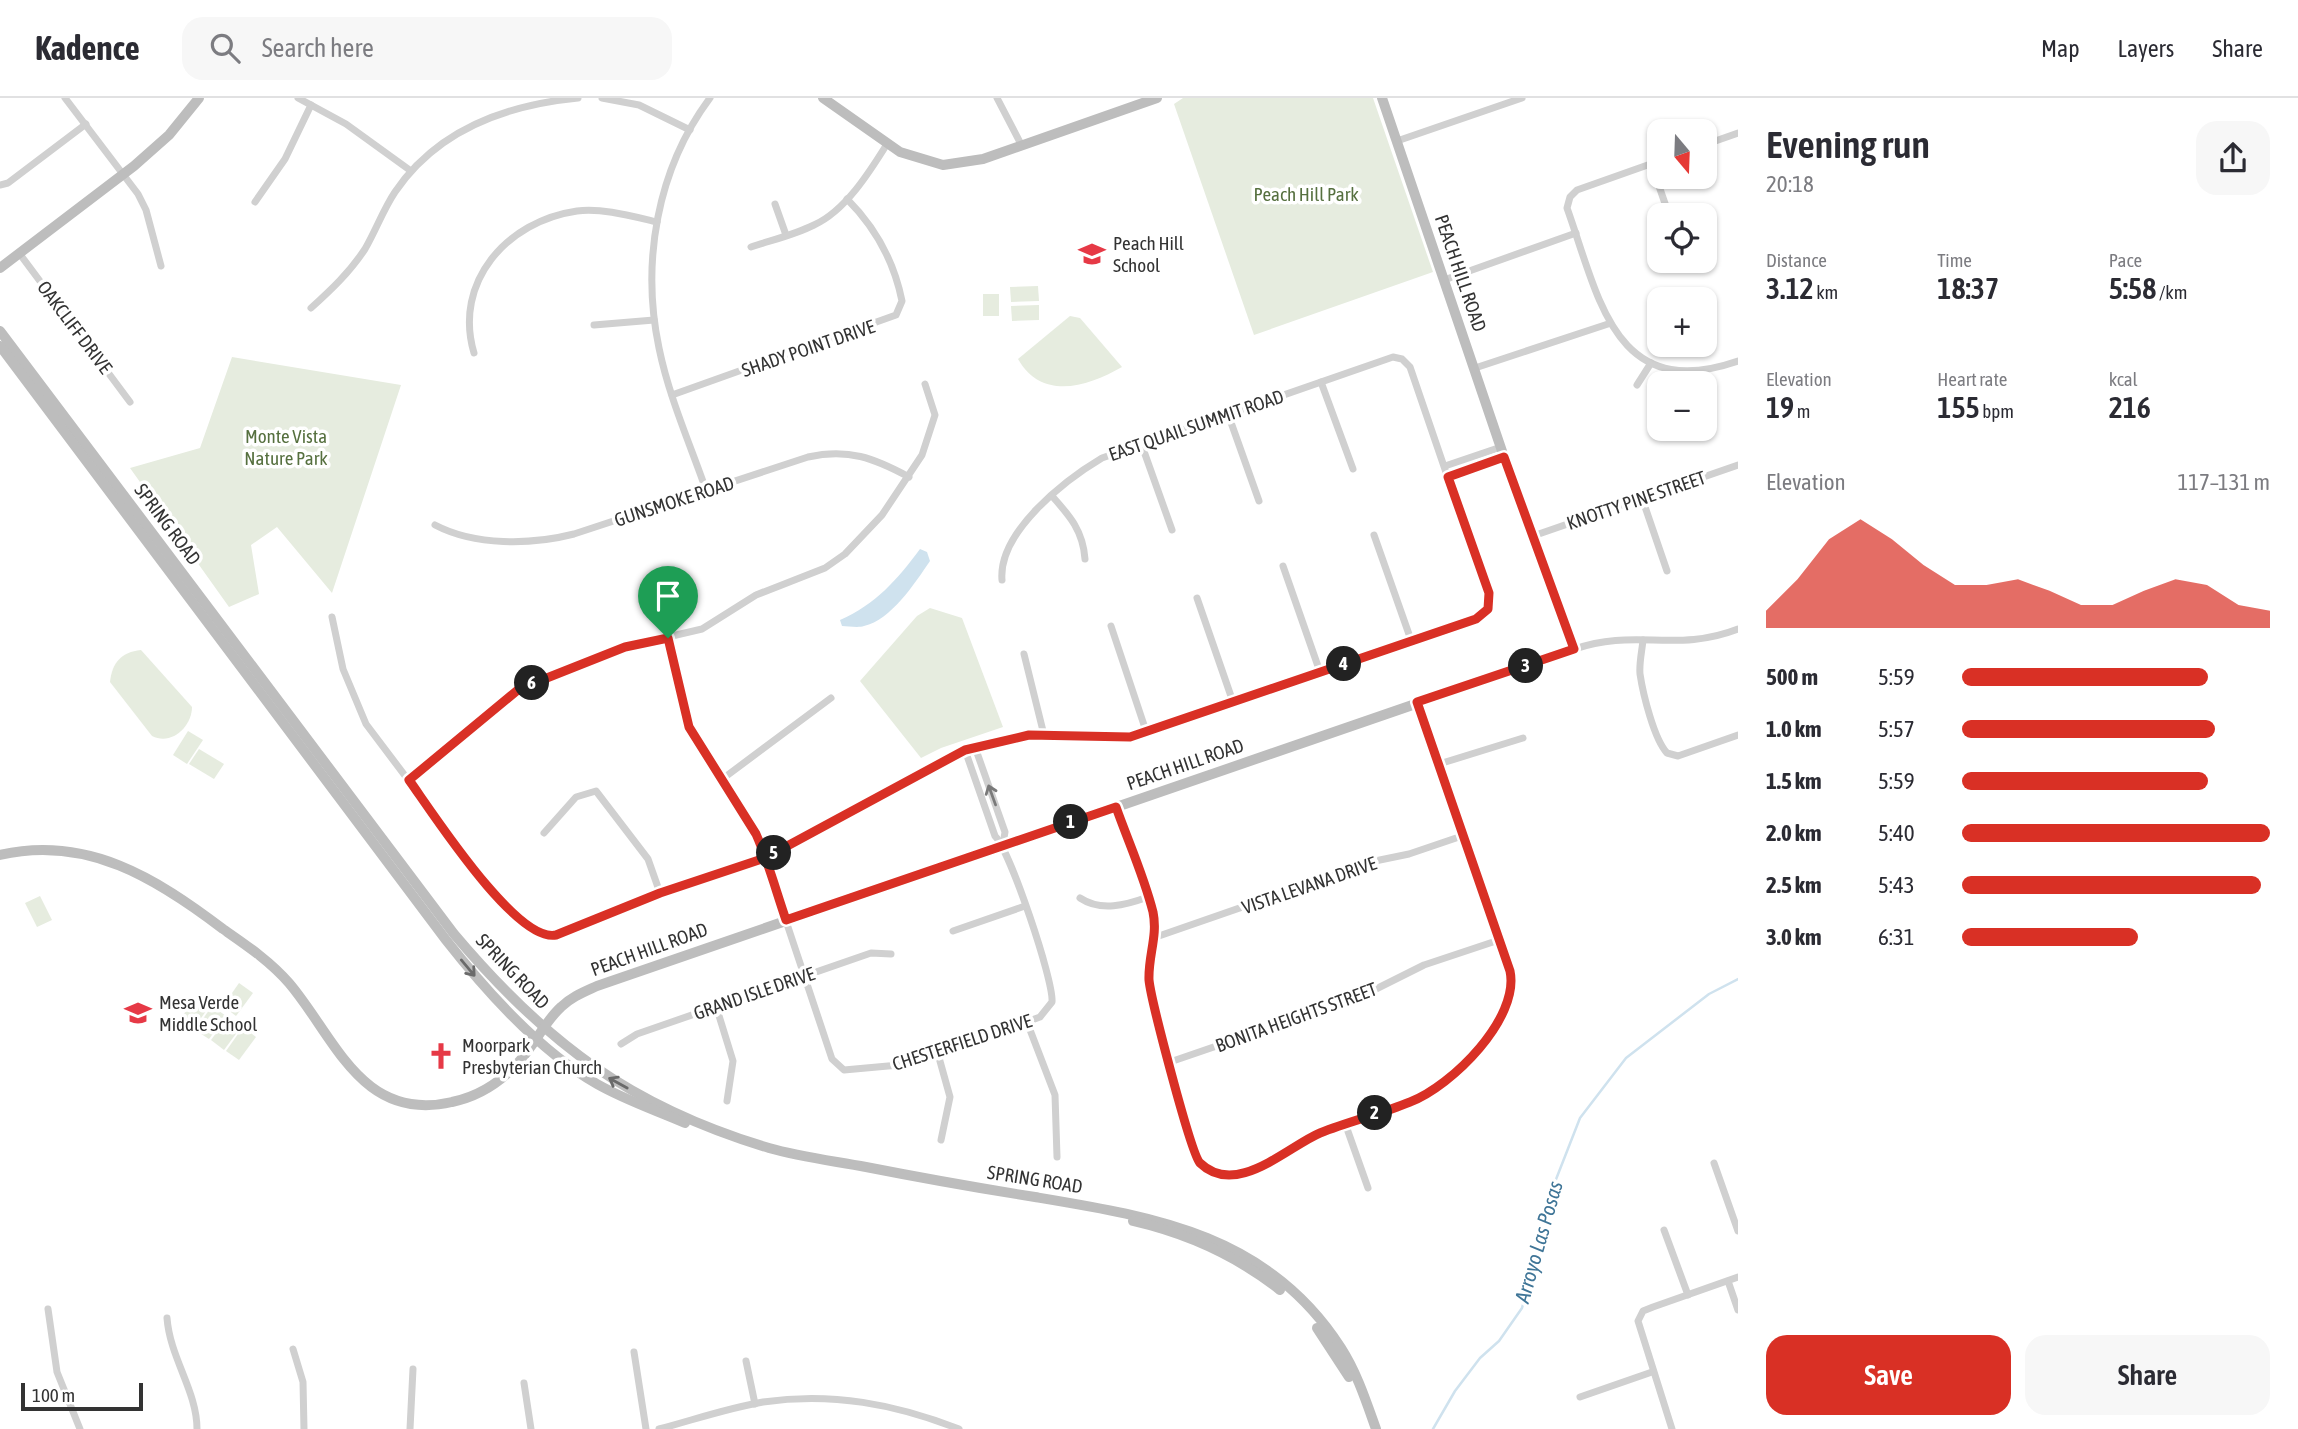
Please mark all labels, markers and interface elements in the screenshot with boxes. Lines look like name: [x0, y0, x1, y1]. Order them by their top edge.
search box: [182, 17, 672, 80]
text: Kadence: [35, 29, 140, 67]
icon: search: [206, 29, 244, 67]
text: Search here: [262, 33, 374, 63]
text: Map: [2041, 35, 2080, 62]
text: Layers: [2118, 35, 2174, 62]
text: Share: [2212, 35, 2263, 62]
north arrow: [1647, 119, 1717, 189]
map controls: [1647, 119, 1717, 441]
button: share: [2196, 121, 2270, 195]
text: Evening run: [1766, 123, 1930, 166]
text: 20:18: [1766, 171, 1814, 197]
park label: Peach Hill Park: [1253, 183, 1359, 205]
button: locate: [1647, 203, 1717, 273]
street label: PEACH HILL ROAD: [1431, 212, 1491, 334]
place label: Peach Hill School: [1113, 232, 1184, 276]
school or university icon: Peach Hill School: [1077, 239, 1107, 269]
text: Distance: [1766, 249, 1827, 271]
text: Time: [1937, 249, 1972, 271]
text: Pace: [2109, 249, 2142, 271]
text: 3.12: [1766, 271, 1814, 305]
text: 18:37: [1937, 271, 1999, 305]
text: 5:58: [2109, 271, 2156, 305]
street label: OAKCLIFF DRIVE: [33, 276, 117, 378]
text: km: [1814, 281, 1838, 303]
text: /km: [2156, 281, 2187, 303]
button: +: [1647, 287, 1717, 357]
street label: SHADY POINT DRIVE: [739, 315, 877, 381]
text: Elevation: [1766, 368, 1832, 390]
text: Heart rate: [1937, 368, 2007, 390]
text: kcal: [2109, 368, 2138, 390]
button: −: [1647, 371, 1717, 441]
street label: EAST QUAIL SUMMIT ROAD: [1106, 385, 1286, 465]
text: 19: [1766, 390, 1794, 424]
text: 155: [1937, 390, 1980, 424]
text: 216: [2109, 390, 2151, 424]
text: m: [1794, 400, 1811, 422]
text: bpm: [1980, 400, 2014, 422]
park label: Monte Vista Nature Park: [244, 425, 328, 469]
street label: KNOTTY PINE STREET: [1564, 466, 1709, 534]
text: Elevation: [1766, 469, 1846, 495]
text: 117–131 m: [2177, 469, 2270, 495]
street label: GUNSMOKE ROAD: [611, 471, 737, 531]
street label: SPRING ROAD: [130, 479, 206, 569]
pin: [638, 566, 698, 638]
icon: arrive: [649, 577, 687, 615]
pin: 4: [1326, 646, 1362, 682]
pin: 3: [1508, 648, 1544, 684]
text: 4: [1339, 652, 1348, 674]
text: 3: [1521, 654, 1530, 676]
text: 500 m: [1766, 664, 1818, 690]
text: 5:59: [1878, 664, 1915, 690]
pin: 6: [514, 666, 550, 700]
text: 6: [527, 671, 536, 693]
text: 1.0 km: [1766, 716, 1822, 742]
text: 5:57: [1878, 716, 1915, 742]
street label: PEACH HILL ROAD: [1124, 734, 1246, 794]
text: 1.5 km: [1766, 768, 1822, 794]
text: 5:59: [1878, 768, 1915, 794]
one-way arrow: [985, 785, 997, 807]
pin: 1: [1054, 804, 1088, 840]
text: 1: [1066, 810, 1075, 832]
text: 2.0 km: [1766, 820, 1822, 846]
text: 5:40: [1878, 820, 1915, 846]
pin: 5: [756, 836, 792, 870]
text: 5: [769, 841, 778, 863]
street label: VISTA LEVANA DRIVE: [1239, 852, 1379, 918]
text: 2.5 km: [1766, 872, 1822, 898]
text: 5:43: [1878, 872, 1915, 898]
street label: PEACH HILL ROAD: [588, 918, 710, 980]
text: 3.0 km: [1766, 924, 1822, 950]
text: 6:31: [1878, 924, 1915, 950]
street label: SPRING ROAD: [472, 929, 554, 1013]
one-way arrow: [460, 958, 476, 976]
street label: GRAND ISLE DRIVE: [691, 962, 817, 1024]
street label: BONITA HEIGHTS STREET: [1212, 977, 1380, 1056]
place label: Mesa Verde Middle School: [159, 991, 257, 1035]
school or university icon: Mesa Verde Middle School: [123, 998, 153, 1028]
street label: CHESTERFIELD DRIVE: [890, 1009, 1034, 1075]
place label: Moorpark Presbyterian Church: [462, 1034, 602, 1078]
church icon: Moorpark Presbyterian Church: [426, 1041, 456, 1071]
one-way arrow: [609, 1076, 629, 1090]
pin: 2: [1358, 1096, 1392, 1130]
text: 2: [1370, 1101, 1379, 1123]
street label: SPRING ROAD: [986, 1161, 1084, 1197]
water label: Arroyo Las Posas: [1509, 1178, 1567, 1306]
button: Save: [1766, 1335, 2011, 1415]
button: Share: [2025, 1335, 2270, 1415]
scale bar: [21, 1380, 144, 1412]
text: 100 m: [32, 1384, 75, 1406]

